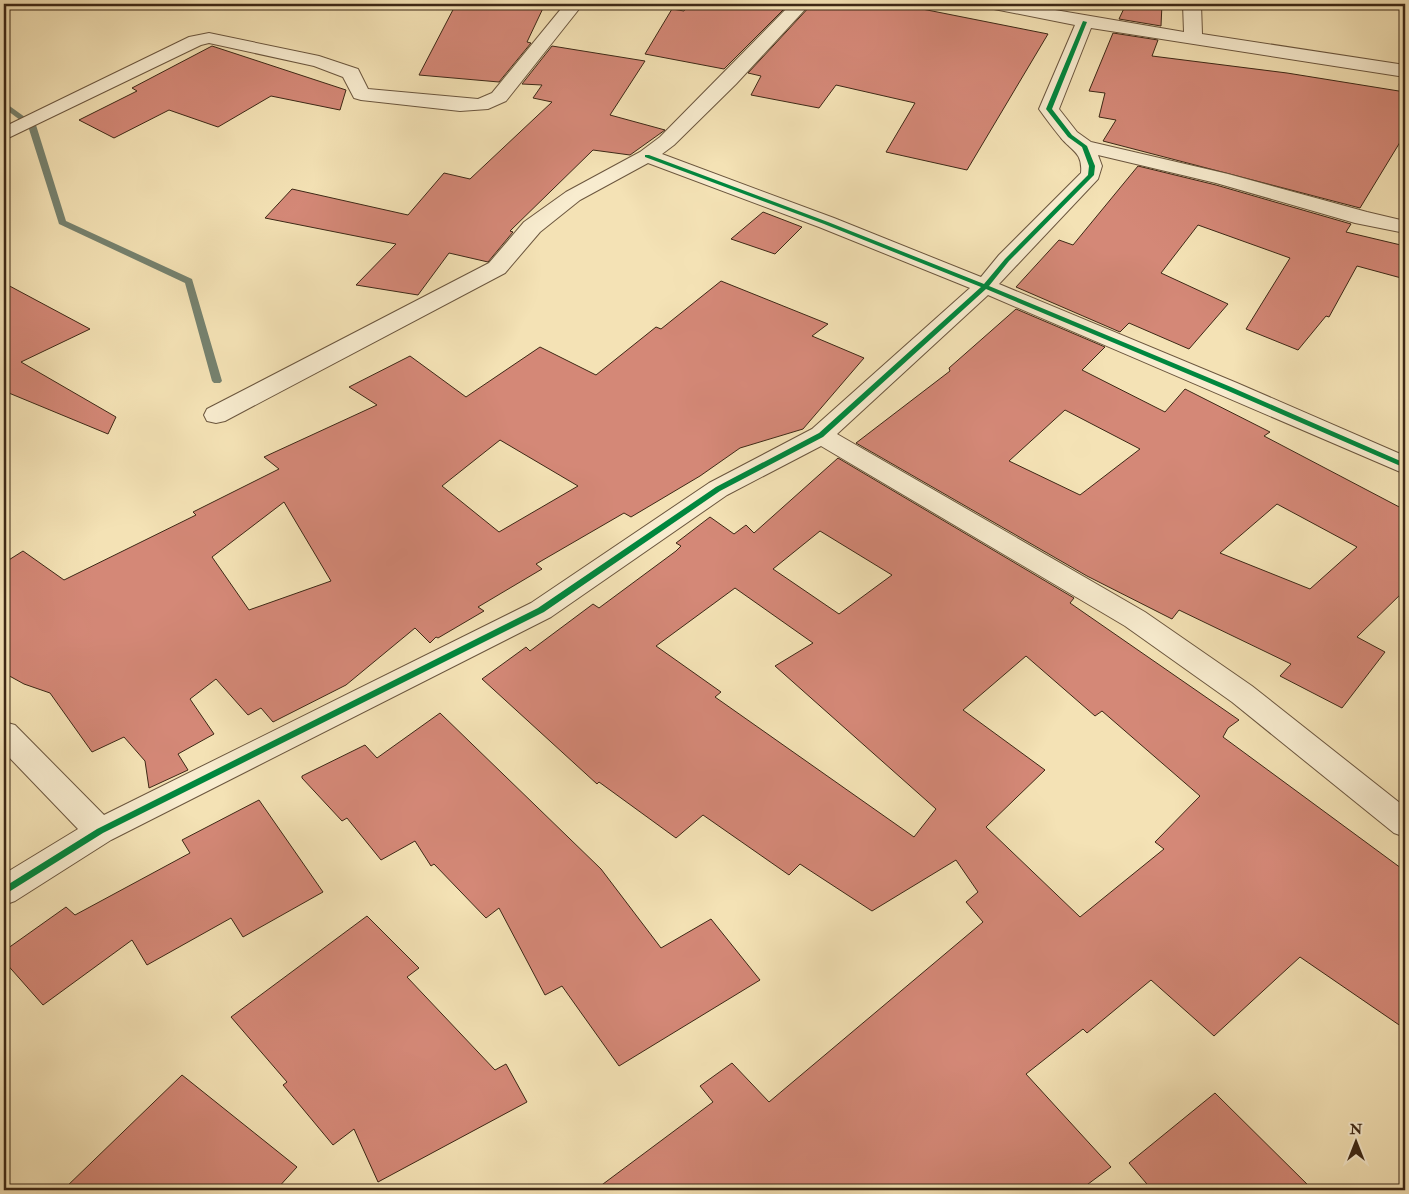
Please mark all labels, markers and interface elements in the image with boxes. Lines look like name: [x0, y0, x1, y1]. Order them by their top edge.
north arrow: [1332, 1116, 1382, 1166]
text: N: [1349, 1121, 1363, 1138]

